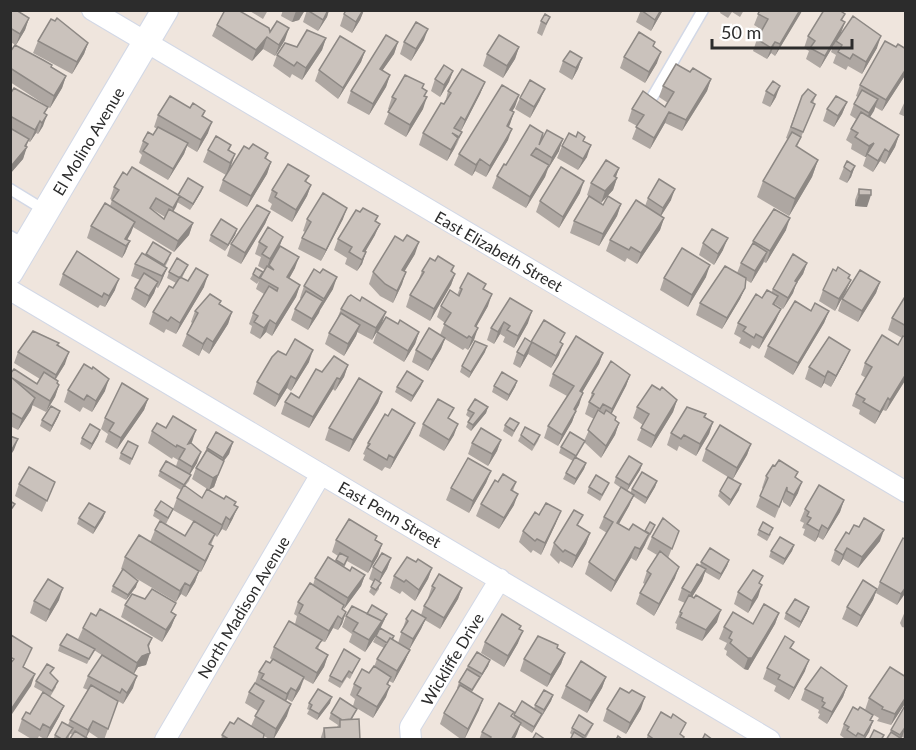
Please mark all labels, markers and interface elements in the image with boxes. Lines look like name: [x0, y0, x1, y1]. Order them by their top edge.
scale bar: [712, 12, 852, 50]
text: 50 m: [721, 21, 761, 43]
street label: El Molino Avenue: [48, 83, 128, 199]
street label: East Elizabeth Street: [432, 207, 566, 295]
street label: East Penn Street: [335, 477, 445, 551]
street label: North Madison Avenue: [193, 532, 293, 682]
street label: Wickliffe Drive: [417, 609, 487, 709]

